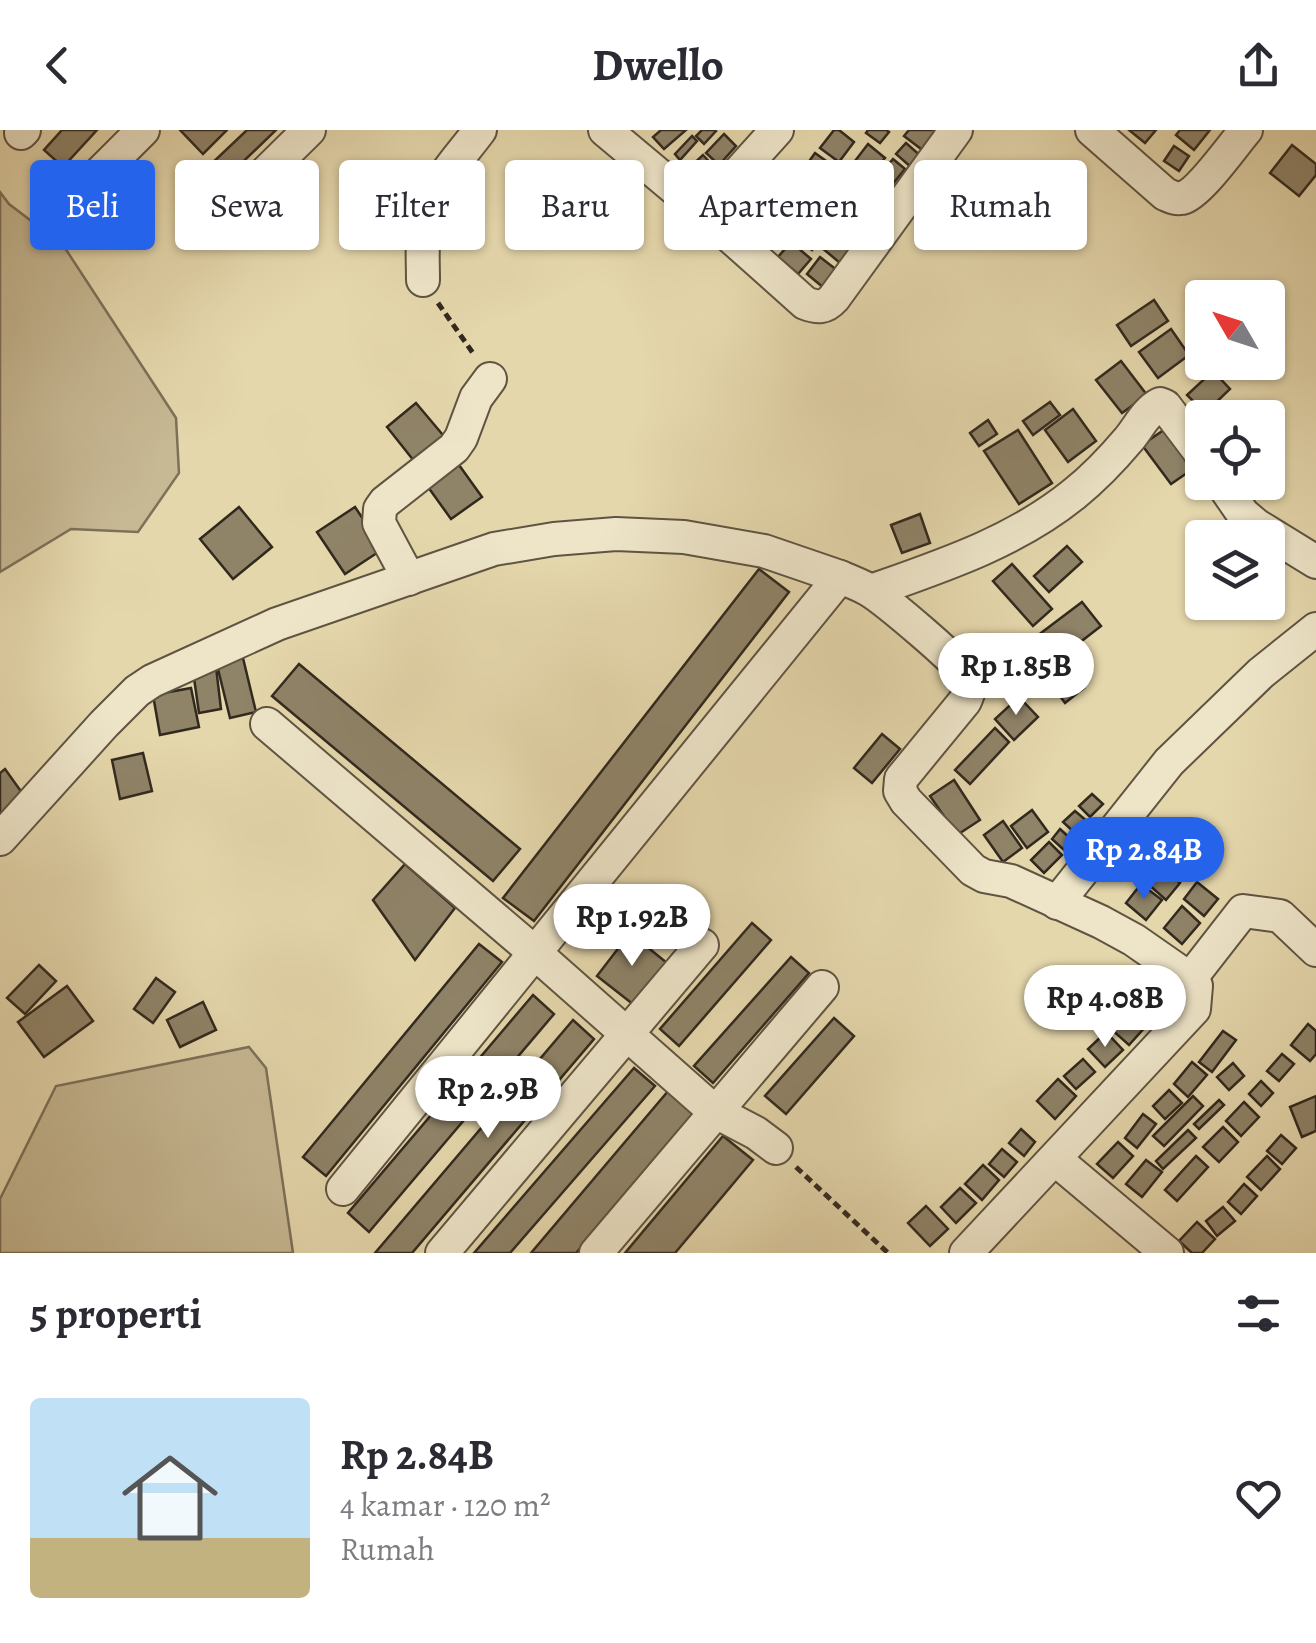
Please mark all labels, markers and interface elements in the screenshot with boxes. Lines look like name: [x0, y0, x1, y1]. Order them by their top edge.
text: Dwello: [592, 34, 724, 96]
icon: back: [30, 38, 85, 93]
icon: share: [1231, 38, 1286, 93]
chip: Beli: [30, 160, 155, 250]
chip: Sewa: [175, 160, 319, 250]
chip: Filter: [339, 160, 485, 250]
chip: Baru: [505, 160, 644, 250]
chip: Apartemen: [664, 160, 894, 250]
chip: Rumah: [914, 160, 1087, 250]
north arrow: [1185, 280, 1285, 380]
map controls: [1185, 280, 1285, 620]
button: locate: [1185, 400, 1285, 500]
button: layers: [1185, 520, 1285, 620]
pin: Rp 1.85B: [913, 633, 1119, 718]
text: Rp 1.85B: [960, 643, 1072, 687]
pin: Rp 2.84B: [1041, 817, 1247, 902]
text: Rp 2.84B: [1085, 827, 1203, 871]
pin: Rp 1.92B: [529, 884, 735, 969]
text: Rp 1.92B: [575, 894, 689, 938]
pin: Rp 4.08B: [1002, 965, 1208, 1050]
text: Rp 4.08B: [1046, 975, 1164, 1019]
pin: Rp 2.9B: [396, 1056, 580, 1141]
text: Rp 2.9B: [437, 1066, 539, 1110]
text: 5 properti: [30, 1285, 202, 1342]
icon: filters: [1231, 1286, 1286, 1341]
text: Rp 2.84B: [340, 1426, 494, 1483]
icon: home: [110, 1438, 230, 1558]
icon: heart: [1231, 1471, 1286, 1526]
text: 4 kamar · 120 m²: [340, 1483, 551, 1527]
text: Rumah: [340, 1527, 435, 1571]

